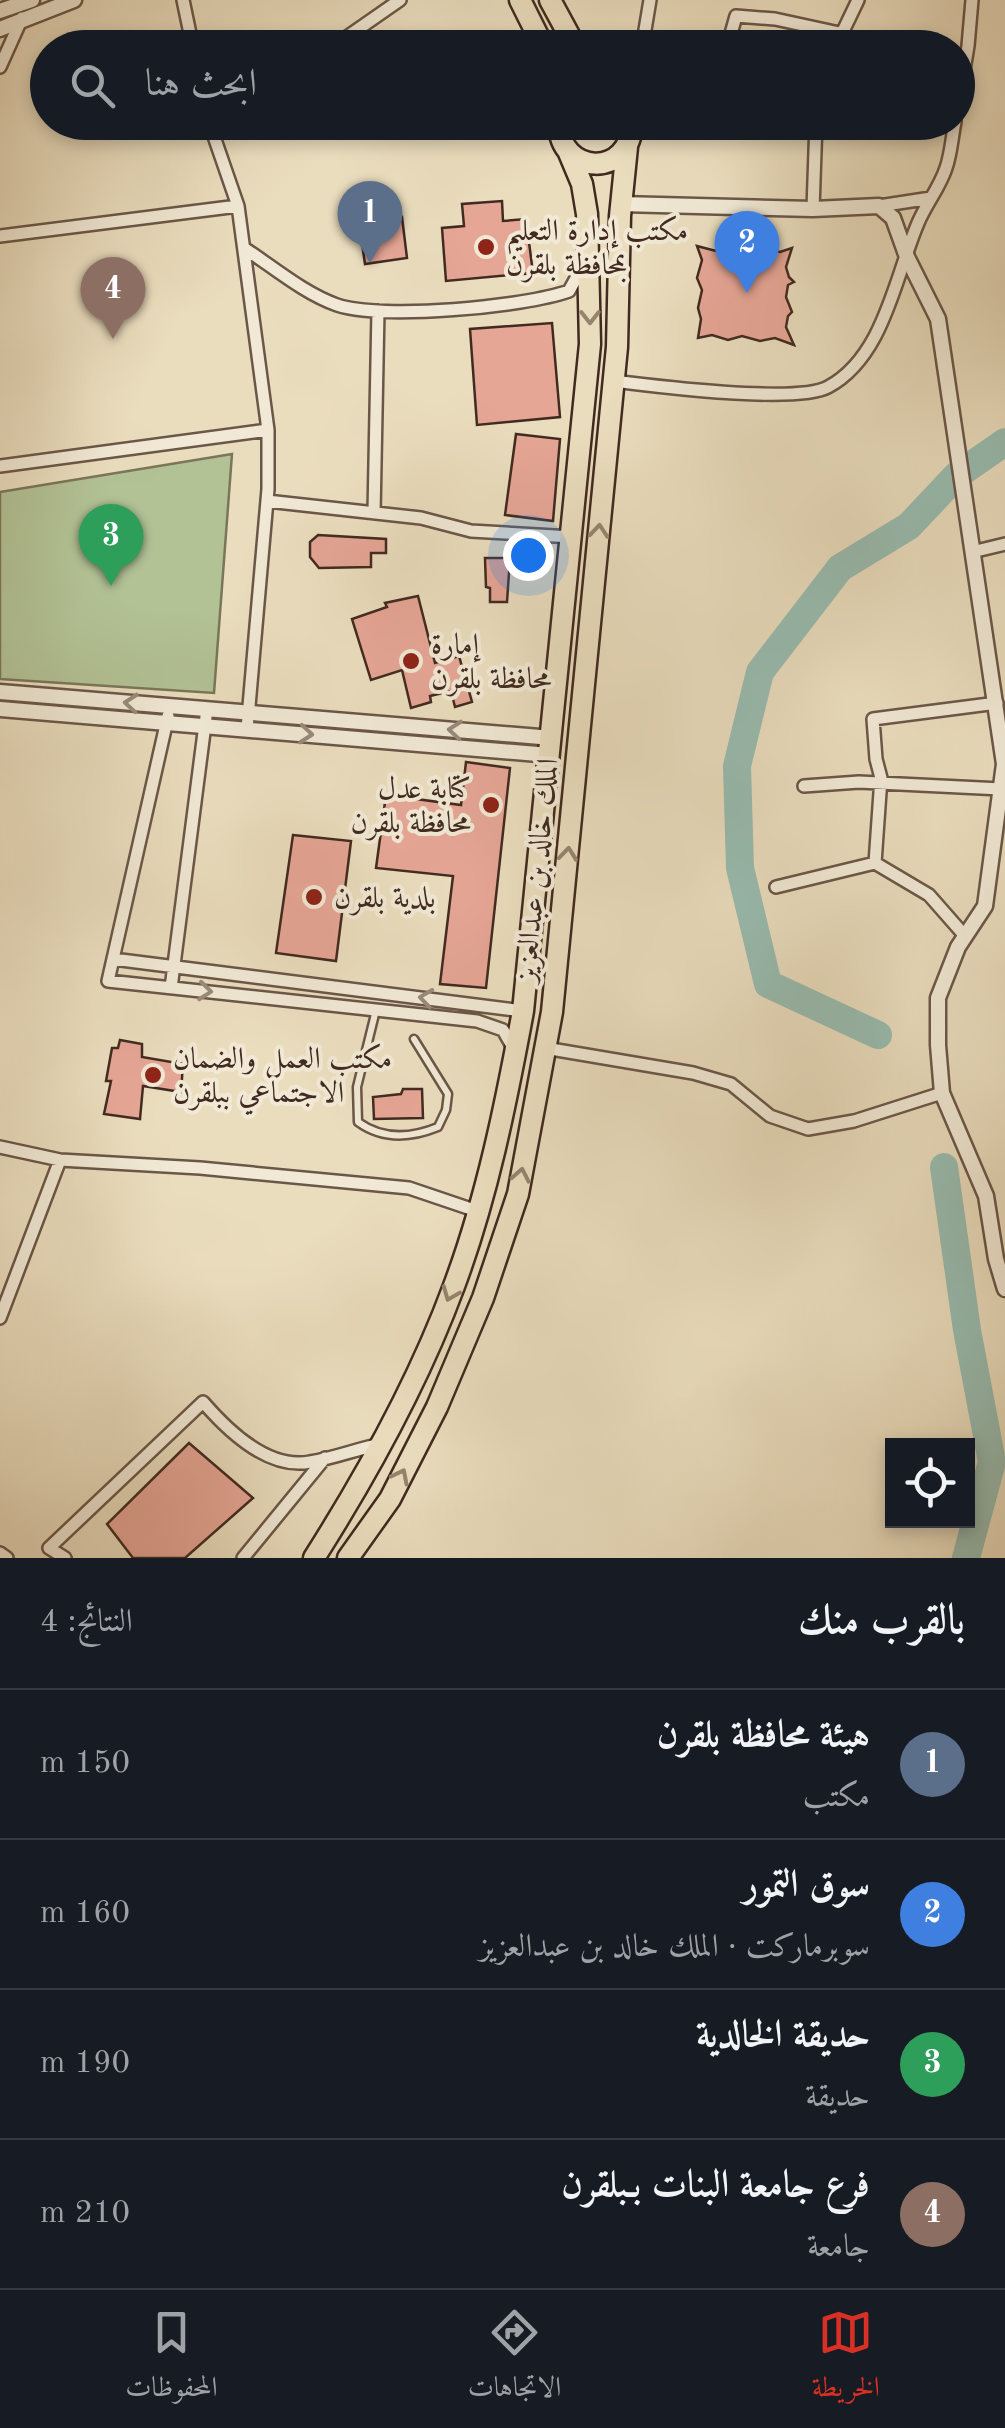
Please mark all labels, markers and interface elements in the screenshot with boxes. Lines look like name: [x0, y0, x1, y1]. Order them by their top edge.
search box: [30, 30, 975, 140]
icon: search: [65, 58, 120, 113]
text: ابحث هنا: [145, 66, 257, 104]
pin: 1: [338, 180, 402, 263]
pin: 2: [714, 210, 780, 293]
place label: مكتب إدارة التعليم بمحافظة بلقرن: [506, 215, 688, 283]
marker: مكتب إدارة التعليم بمحافظة بلقرن: [475, 236, 497, 258]
pin: 4: [80, 256, 146, 339]
one-way arrow: [579, 310, 601, 325]
pin: 3: [78, 504, 144, 586]
one-way arrow: [588, 522, 610, 538]
your location: [503, 530, 554, 581]
place label: إمارة محافظة بلقرن: [431, 631, 552, 697]
marker: إمارة محافظة بلقرن: [400, 650, 422, 672]
one-way arrow: [122, 692, 138, 714]
one-way arrow: [446, 719, 462, 741]
one-way arrow: [299, 722, 315, 744]
street label: الملك خالد بن عبدالعزيز: [511, 757, 567, 987]
place label: كتابة عدل محافظة بلقرن: [350, 775, 471, 841]
marker: كتابة عدل محافظة بلقرن: [480, 794, 502, 816]
one-way arrow: [557, 846, 578, 862]
place label: بلدية بلقرن: [334, 884, 436, 916]
marker: بلدية بلقرن: [303, 886, 325, 908]
one-way arrow: [197, 980, 213, 1001]
one-way arrow: [418, 988, 435, 1009]
place label: مكتب العمل والضمان الاجتماعي ببلقرن: [173, 1043, 392, 1116]
marker: مكتب العمل والضمان الاجتماعي ببلقرن: [142, 1064, 164, 1086]
one-way arrow: [510, 1167, 531, 1184]
one-way arrow: [442, 1284, 462, 1302]
map controls: [885, 1438, 975, 1528]
button: locate: [885, 1438, 975, 1528]
one-way arrow: [389, 1469, 408, 1487]
text: بالقرب منك: [798, 1601, 965, 1643]
text: النتائج: 4: [40, 1607, 133, 1639]
text: هيئة محافظة بلقرن: [657, 1717, 870, 1755]
text: 150 m: [40, 1748, 130, 1780]
text: 1: [923, 1748, 942, 1780]
text: مكتب: [803, 1782, 870, 1814]
text: سوق التمور: [743, 1867, 870, 1905]
text: 160 m: [40, 1898, 130, 1930]
text: 2: [923, 1898, 942, 1930]
text: سوبرماركت · الملك خالد بن عبدالعزيز: [479, 1932, 870, 1964]
text: حديقة الخالدية: [696, 2017, 870, 2055]
text: 190 m: [40, 2048, 130, 2080]
text: 3: [923, 2048, 942, 2080]
text: حديقة: [805, 2082, 870, 2114]
text: فرع جامعة البنات بـبلقرن: [561, 2167, 870, 2205]
text: 210 m: [40, 2198, 130, 2230]
text: 4: [923, 2198, 942, 2230]
text: جامعة: [807, 2232, 870, 2264]
tab: المحفوظات: [125, 2305, 217, 2414]
tab: الاتجاهات: [468, 2305, 561, 2414]
tab: الخريطة: [812, 2305, 880, 2414]

